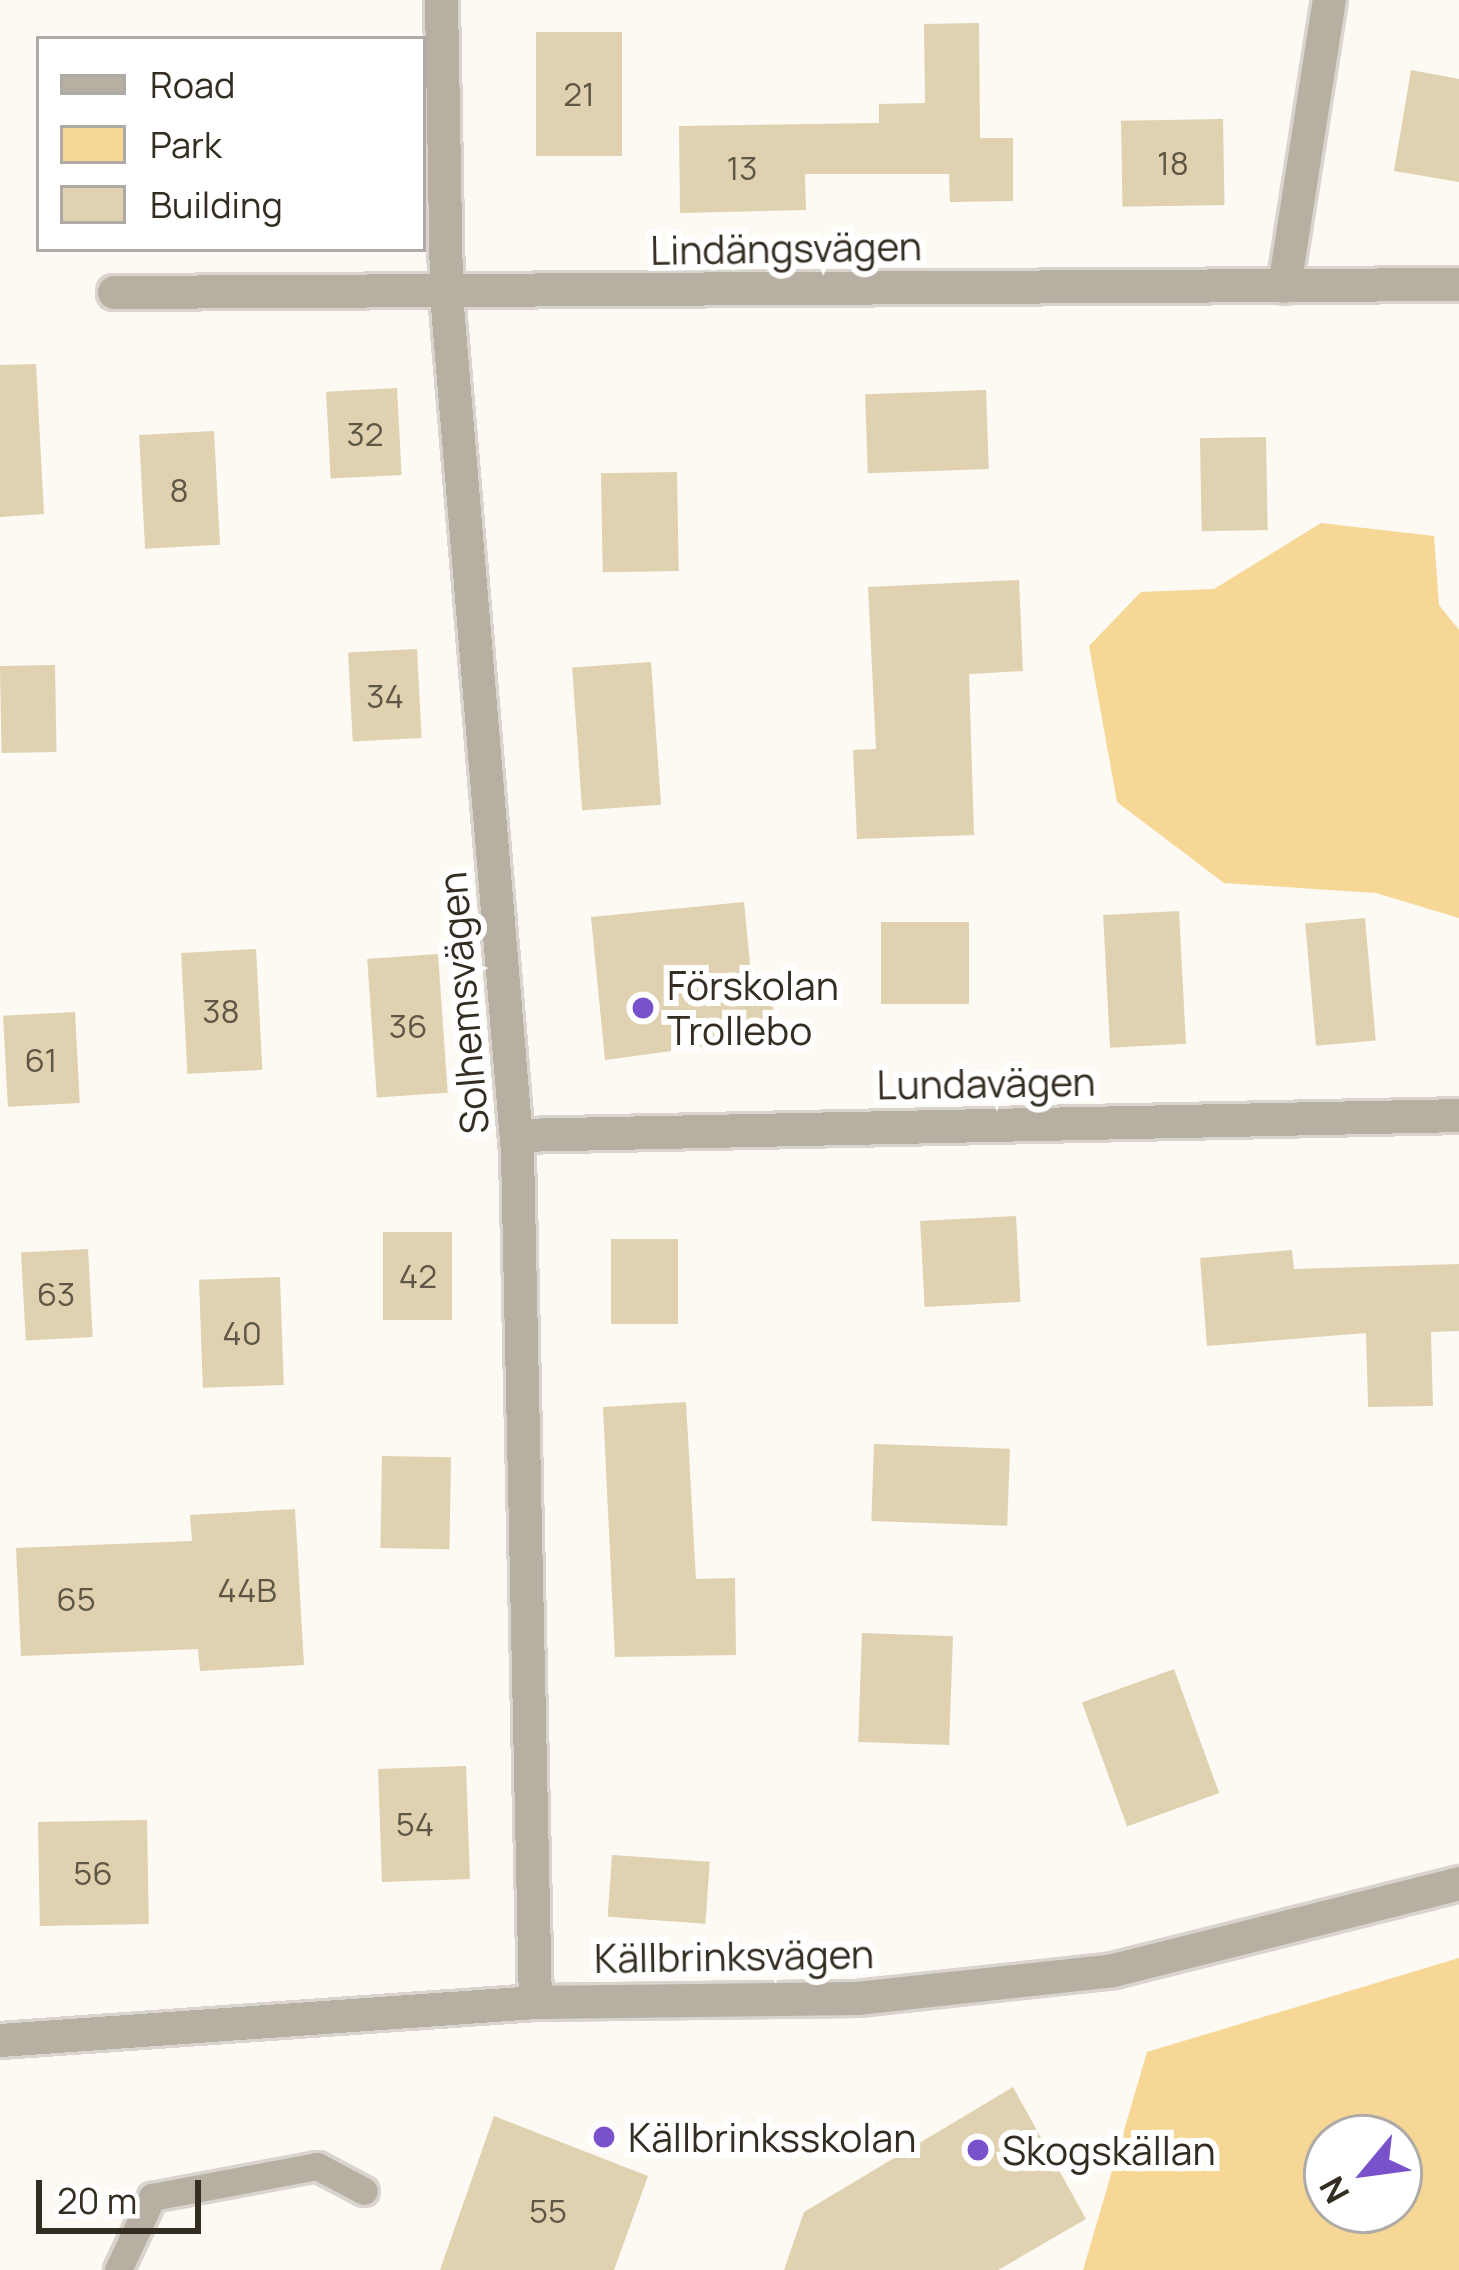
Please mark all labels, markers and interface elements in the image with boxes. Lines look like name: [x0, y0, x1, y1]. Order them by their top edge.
legend: [36, 36, 426, 252]
text: Road: [150, 60, 235, 109]
house number: 21: [563, 74, 595, 114]
text: Park: [150, 120, 222, 169]
house number: 18: [1157, 143, 1189, 183]
house number: 13: [726, 148, 758, 188]
text: Building: [150, 180, 283, 229]
street label: Lindängsvägen: [650, 222, 922, 274]
house number: 32: [346, 414, 384, 454]
house number: 8: [169, 470, 189, 510]
house number: 34: [366, 676, 404, 716]
street label: Solhemsvägen: [428, 870, 498, 1136]
place label: Förskolan Trollebo: [667, 963, 839, 1054]
house number: 38: [202, 991, 240, 1031]
marker: Förskolan Trollebo: [630, 995, 656, 1021]
house number: 36: [389, 1006, 427, 1046]
house number: 61: [25, 1040, 57, 1080]
street label: Lundavägen: [876, 1058, 1096, 1108]
house number: 42: [399, 1256, 437, 1296]
house number: 63: [37, 1274, 75, 1314]
house number: 40: [222, 1313, 262, 1353]
house number: 44B: [217, 1570, 277, 1610]
house number: 65: [56, 1579, 96, 1619]
house number: 54: [396, 1804, 434, 1844]
house number: 56: [73, 1853, 113, 1893]
street label: Källbrinksvägen: [594, 1930, 874, 1982]
place label: Källbrinksskolan: [628, 2114, 916, 2160]
north arrow: [1303, 2114, 1423, 2234]
marker: Källbrinksskolan: [591, 2124, 617, 2150]
place label: Skogskällan: [1002, 2127, 1216, 2173]
marker: Skogskällan: [965, 2137, 991, 2163]
scale bar: [42, 2156, 207, 2230]
text: N: [1308, 2169, 1359, 2212]
text: 20 m: [57, 2176, 137, 2225]
house number: 55: [529, 2191, 567, 2231]

